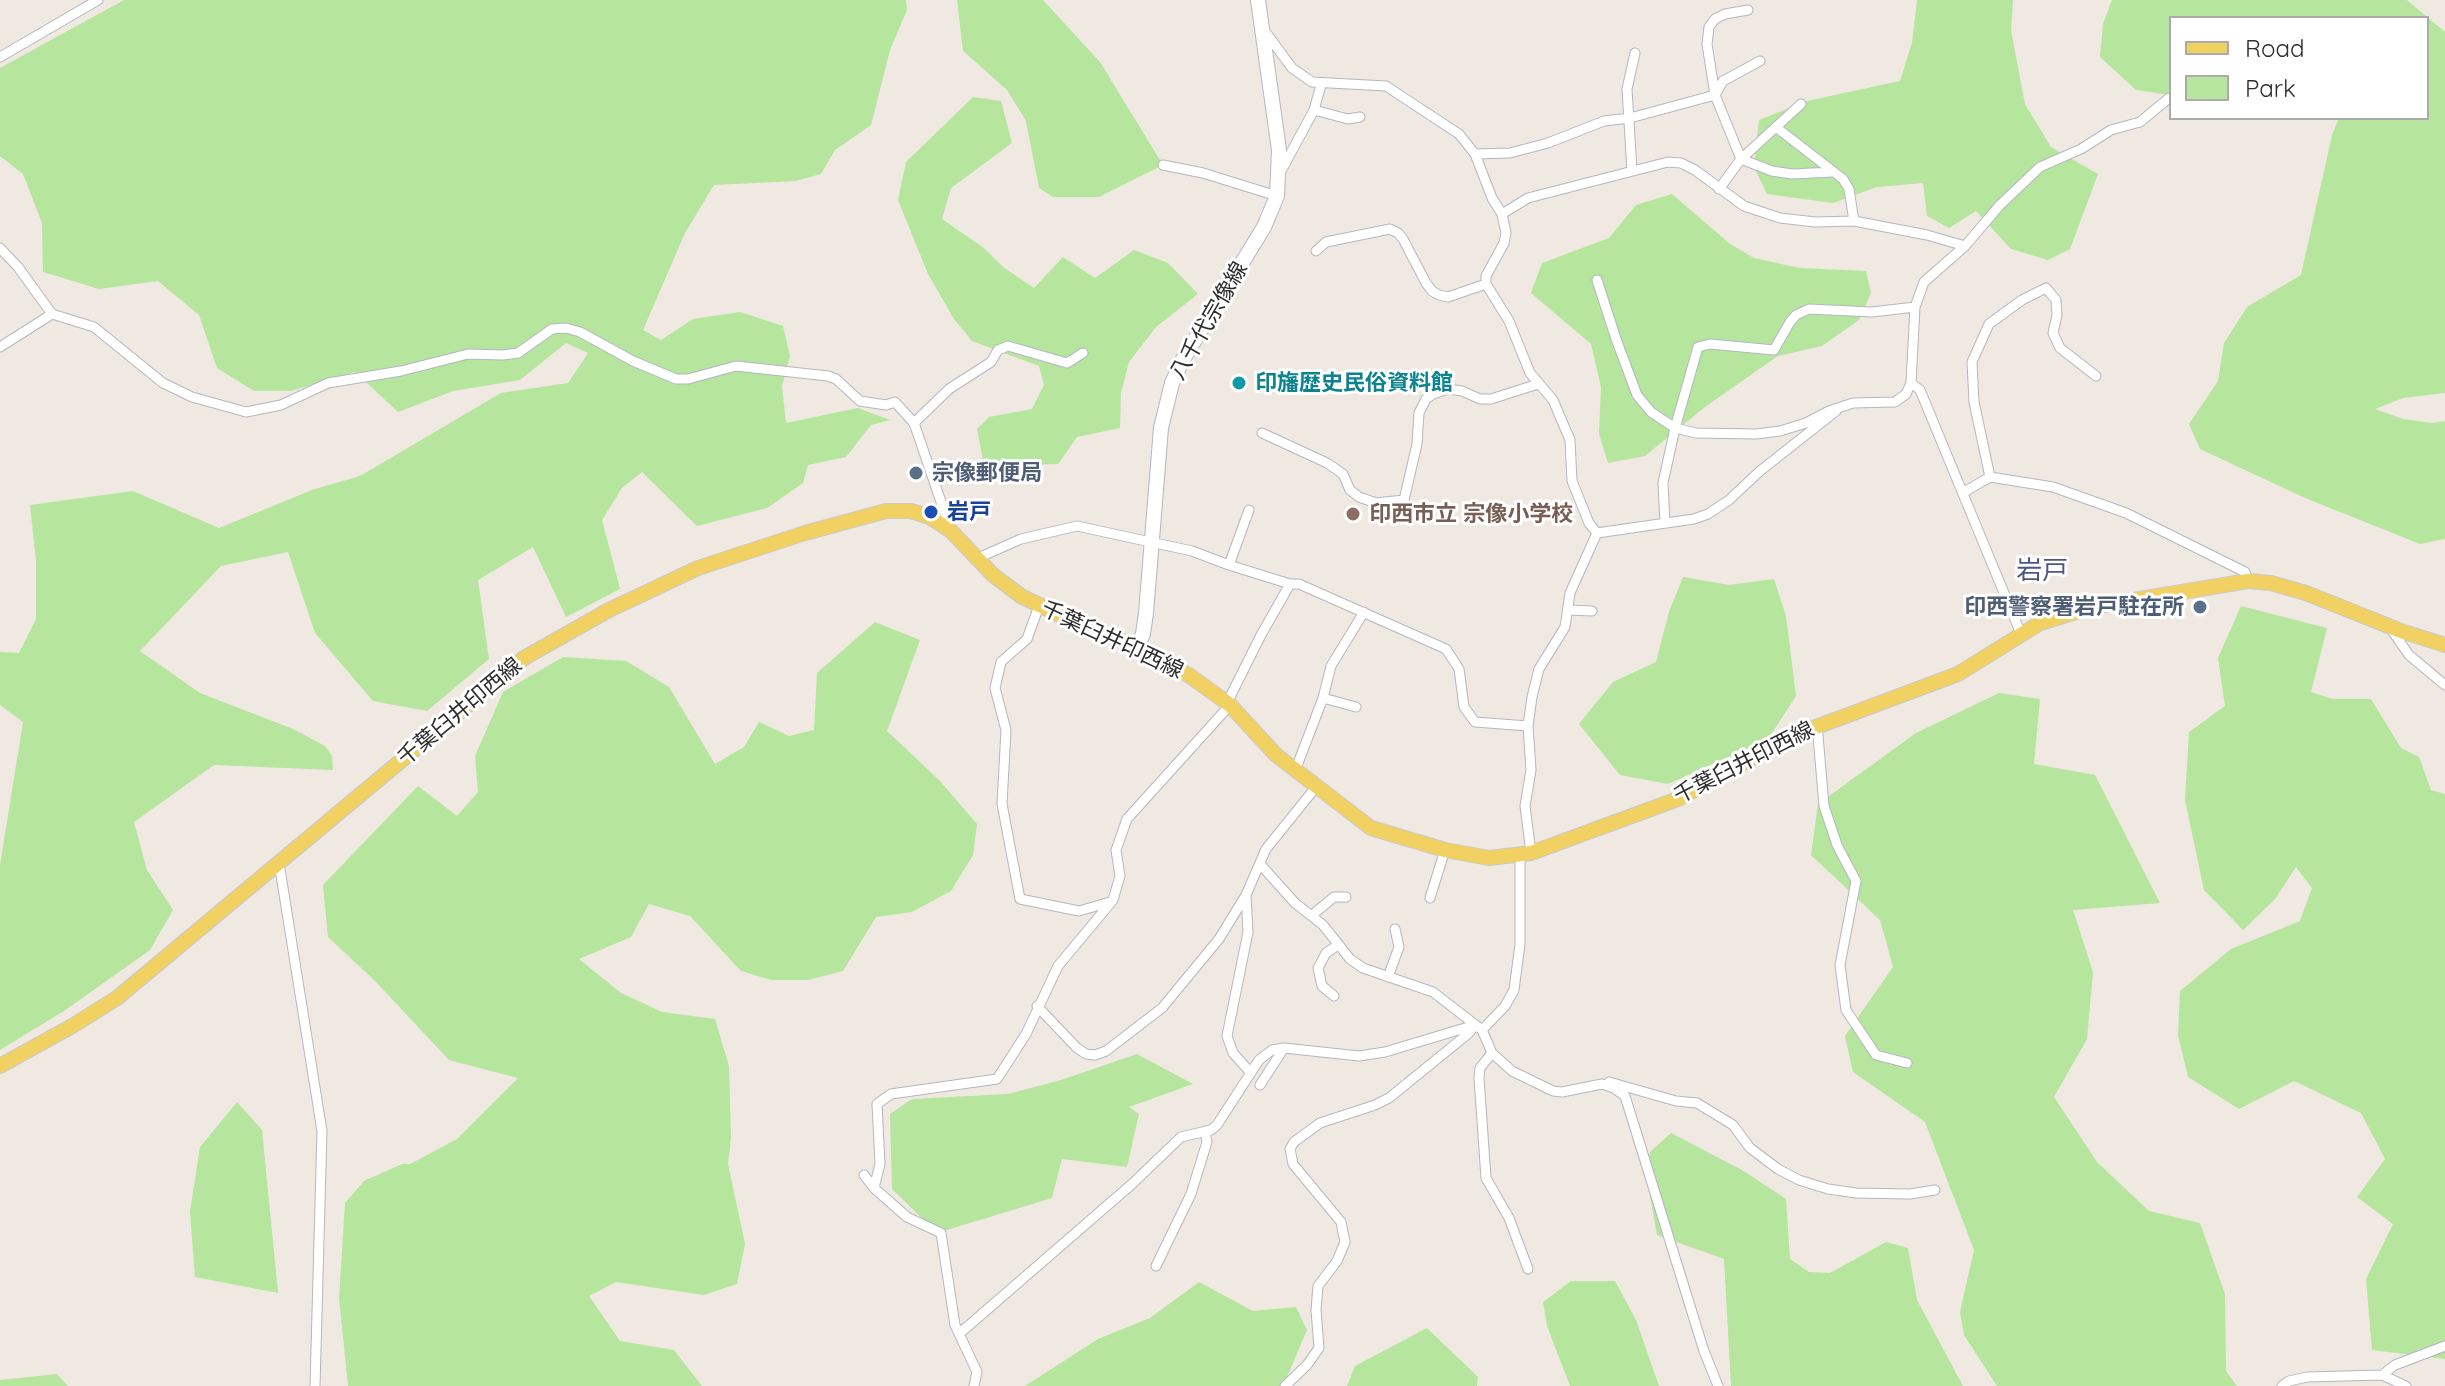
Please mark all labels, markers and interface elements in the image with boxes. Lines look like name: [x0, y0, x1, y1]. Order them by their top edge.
legend: [2169, 16, 2429, 120]
text: Road: [2245, 33, 2305, 63]
text: Park: [2245, 73, 2296, 103]
street label: 八千代宗像線: [1165, 257, 1253, 385]
place label: 印旛歴史民俗資料館: [1255, 370, 1453, 396]
marker: 印旛歴史民俗資料館: [1230, 374, 1248, 392]
place label: 宗像郵便局: [932, 460, 1042, 486]
marker: 宗像郵便局: [907, 464, 925, 482]
place label: 岩戸: [947, 499, 991, 525]
place label: 印西市立 宗像小学校: [1369, 501, 1573, 527]
marker: 岩戸: [922, 503, 940, 521]
marker: 印西市立 宗像小学校: [1344, 505, 1362, 523]
district label: 岩戸: [2016, 555, 2068, 587]
place label: 印西警察署岩戸駐在所: [1964, 594, 2184, 620]
street label: 千葉臼井印西線: [1037, 595, 1187, 685]
marker: 印西警察署岩戸駐在所: [2191, 598, 2209, 616]
street label: 千葉臼井印西線: [393, 652, 527, 772]
street label: 千葉臼井印西線: [1669, 716, 1819, 810]

